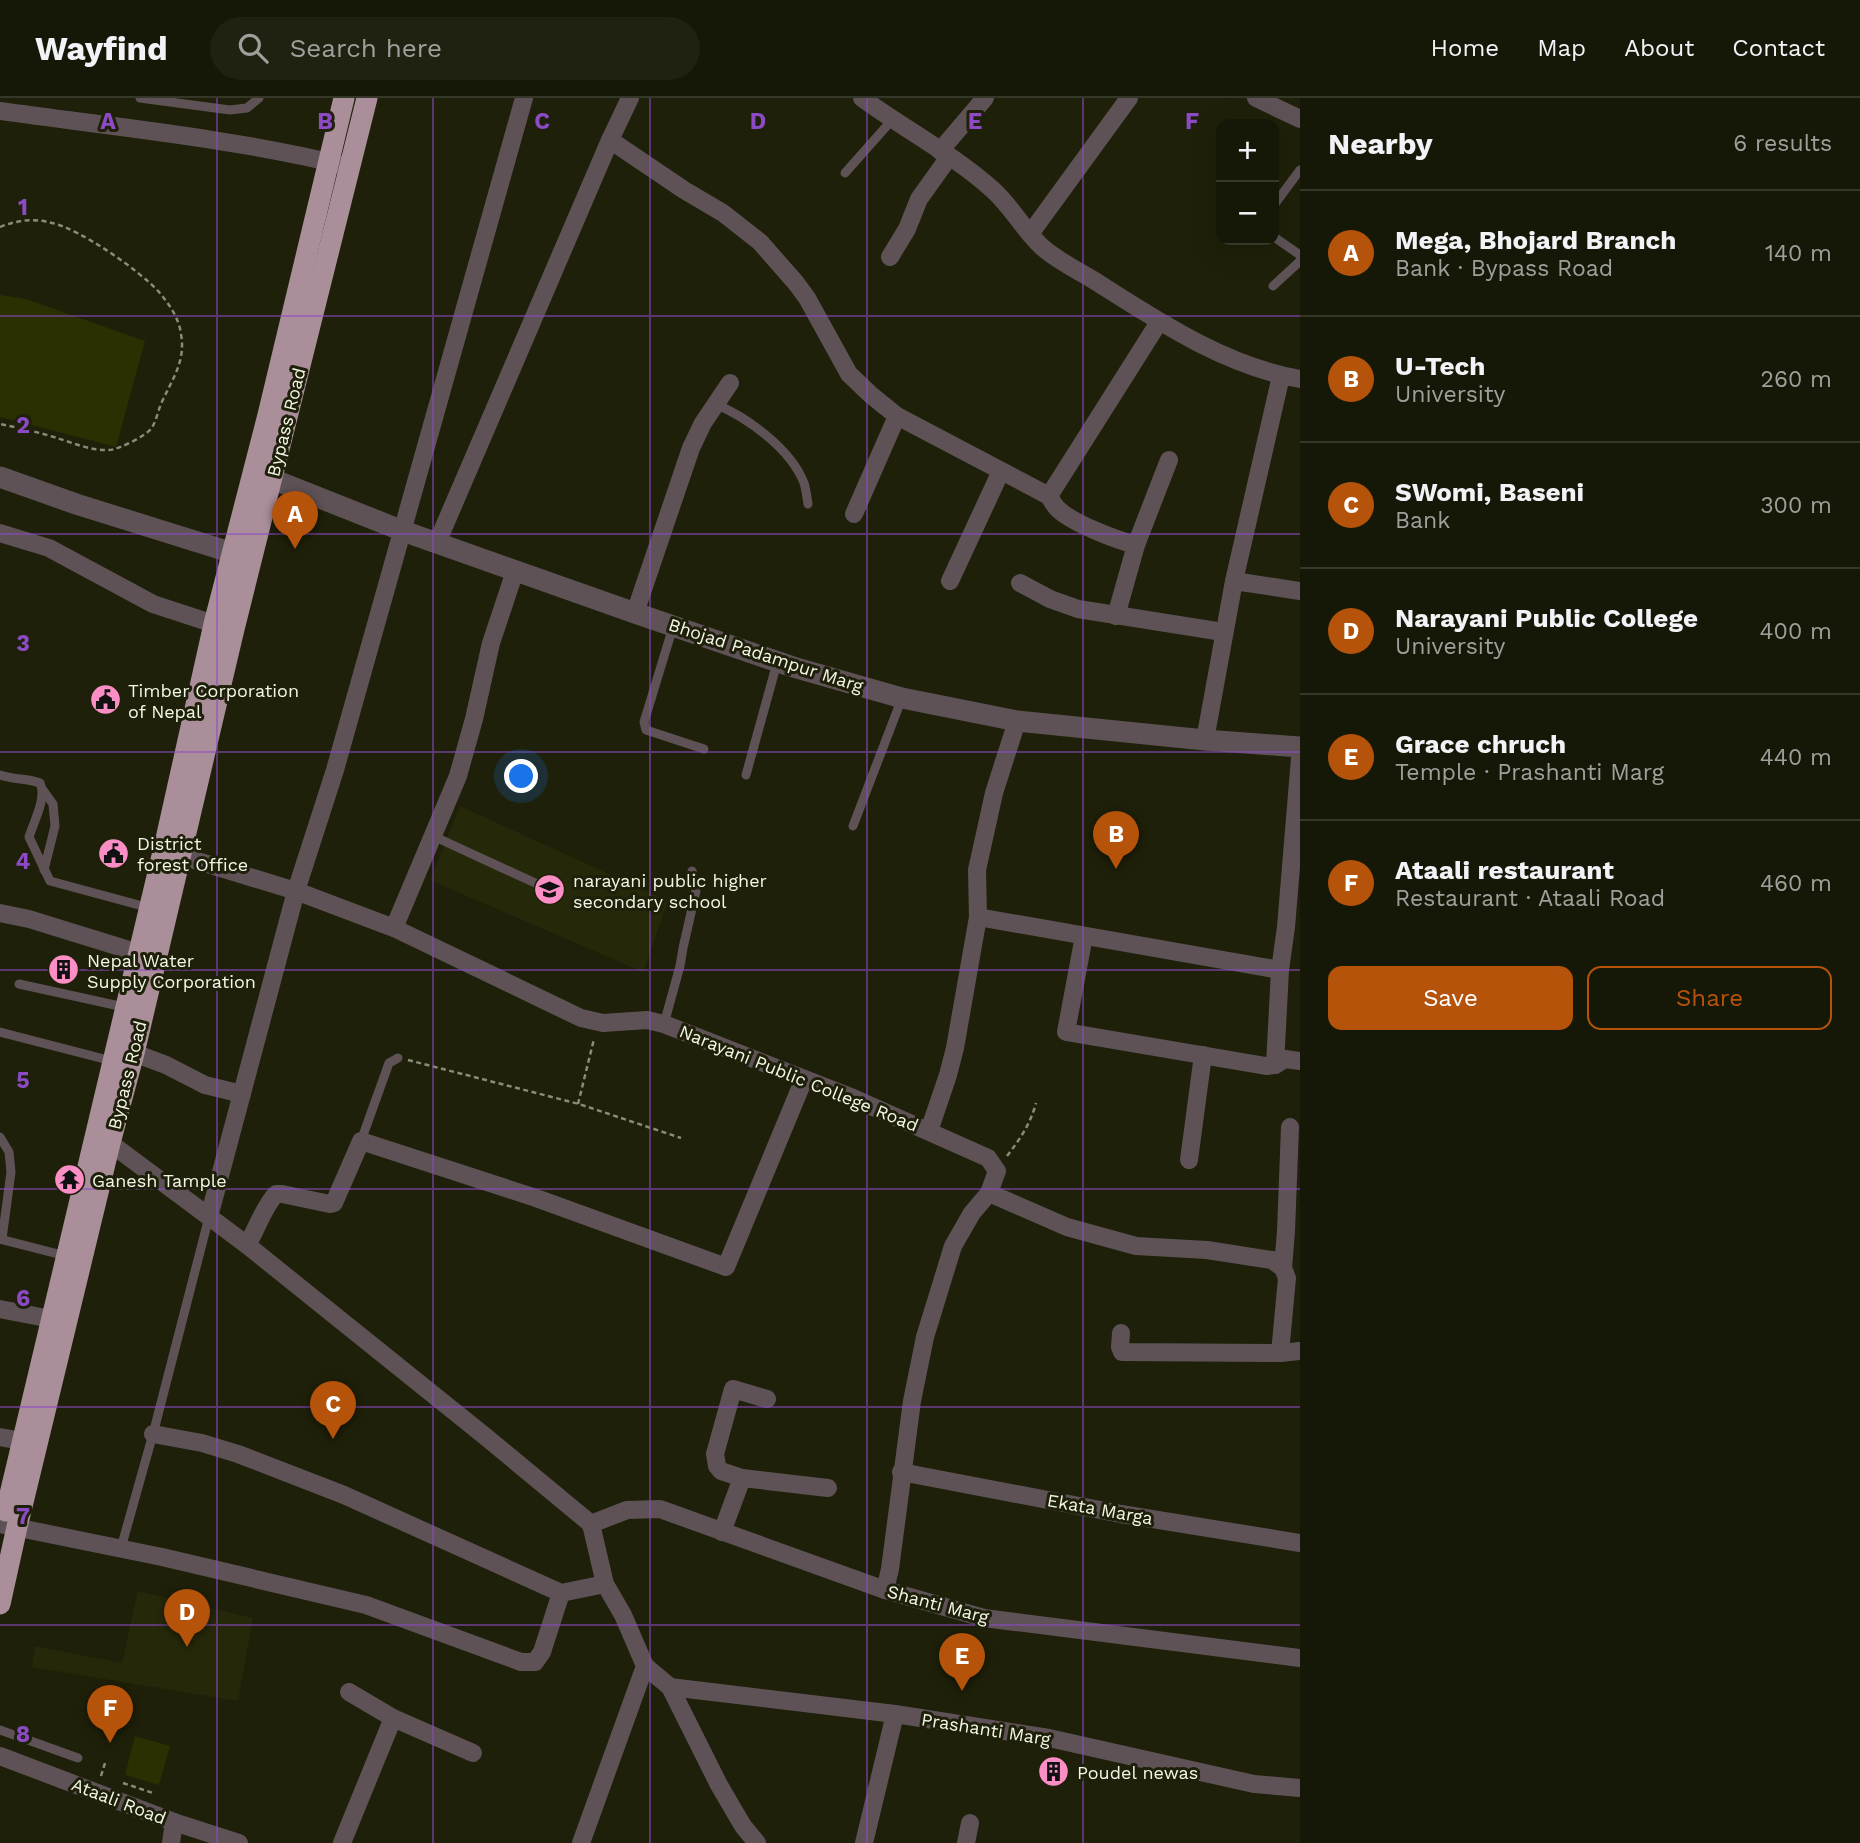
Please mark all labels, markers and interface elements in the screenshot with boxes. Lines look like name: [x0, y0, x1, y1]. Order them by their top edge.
search box: [210, 17, 700, 80]
text: Wayfind: [35, 29, 168, 68]
icon: search: [234, 29, 272, 67]
text: Search here: [290, 33, 442, 63]
text: Home: [1431, 34, 1499, 62]
text: Map: [1537, 34, 1586, 62]
text: About: [1624, 34, 1694, 62]
text: Contact: [1732, 34, 1825, 62]
text: A: [100, 108, 116, 135]
text: B: [317, 108, 333, 135]
text: C: [534, 108, 550, 135]
text: D: [750, 108, 766, 135]
text: E: [968, 108, 982, 135]
text: F: [1185, 108, 1199, 135]
map controls: [1216, 119, 1279, 245]
button: +: [1216, 119, 1279, 182]
text: Nearby: [1328, 126, 1433, 161]
text: 6 results: [1733, 130, 1832, 157]
button: −: [1216, 182, 1279, 245]
text: 1: [18, 194, 28, 221]
text: Mega, Bhojard Branch: [1395, 225, 1676, 255]
text: A: [1343, 240, 1359, 267]
text: 140 m: [1765, 240, 1832, 267]
text: Bank · Bypass Road: [1395, 255, 1613, 282]
text: U-Tech: [1395, 351, 1485, 381]
street label: Bypass Road: [262, 365, 310, 479]
text: B: [1343, 366, 1359, 393]
text: 260 m: [1761, 366, 1832, 393]
text: University: [1395, 381, 1505, 408]
text: 2: [16, 412, 30, 439]
text: SWomi, Baseni: [1395, 477, 1584, 507]
pin: A: [272, 491, 318, 549]
text: C: [1343, 492, 1359, 519]
text: 300 m: [1760, 492, 1832, 519]
text: Bank: [1395, 507, 1450, 534]
text: Narayani Public College: [1395, 603, 1698, 633]
street label: Bhojad Padampur Marg: [666, 614, 866, 697]
text: D: [1343, 618, 1359, 645]
text: 400 m: [1760, 618, 1832, 645]
text: 3: [16, 630, 30, 657]
text: University: [1395, 633, 1505, 660]
place label: Timber Corporation of Nepal: [128, 680, 299, 722]
public building icon: Timber Corporation of Nepal: [88, 683, 122, 717]
text: Grace chruch: [1395, 729, 1566, 759]
text: E: [1344, 744, 1358, 771]
text: 440 m: [1760, 744, 1832, 771]
your location: [504, 759, 538, 793]
text: Temple · Prashanti Marg: [1395, 759, 1664, 786]
pin: B: [1093, 811, 1139, 869]
place label: District forest Office: [137, 833, 248, 875]
public building icon: District forest Office: [97, 836, 131, 870]
text: 4: [16, 848, 31, 875]
text: Ataali restaurant: [1395, 855, 1614, 885]
place label: narayani public higher secondary school: [573, 870, 767, 912]
text: F: [1344, 870, 1358, 897]
text: 460 m: [1760, 870, 1832, 897]
school or university icon: narayani public higher secondary school: [533, 873, 567, 907]
text: Restaurant · Ataali Road: [1395, 885, 1665, 912]
place label: Nepal Water Supply Corporation: [87, 950, 256, 992]
building icon: Nepal Water Supply Corporation: [47, 953, 81, 987]
button: Save: [1328, 966, 1573, 1030]
button: Share: [1587, 966, 1832, 1030]
street label: Bypass Road: [103, 1018, 151, 1132]
street label: Narayani Public College Road: [676, 1020, 922, 1136]
text: 5: [16, 1067, 30, 1094]
temple icon: Ganesh Tample: [52, 1163, 86, 1197]
place label: Ganesh Tample: [92, 1170, 227, 1191]
text: 6: [16, 1285, 30, 1312]
pin: C: [310, 1381, 356, 1439]
street label: Ekata Marga: [1046, 1489, 1154, 1529]
text: 7: [16, 1503, 30, 1530]
street label: Shanti Marg: [885, 1580, 991, 1628]
pin: D: [164, 1589, 210, 1647]
pin: E: [939, 1633, 985, 1691]
pin: F: [87, 1685, 133, 1743]
street label: Prashanti Marg: [920, 1708, 1052, 1750]
text: 8: [16, 1721, 30, 1748]
building icon: Poudel newas: [1037, 1755, 1071, 1789]
place label: Poudel newas: [1077, 1762, 1198, 1783]
street label: Ataali Road: [69, 1773, 169, 1829]

